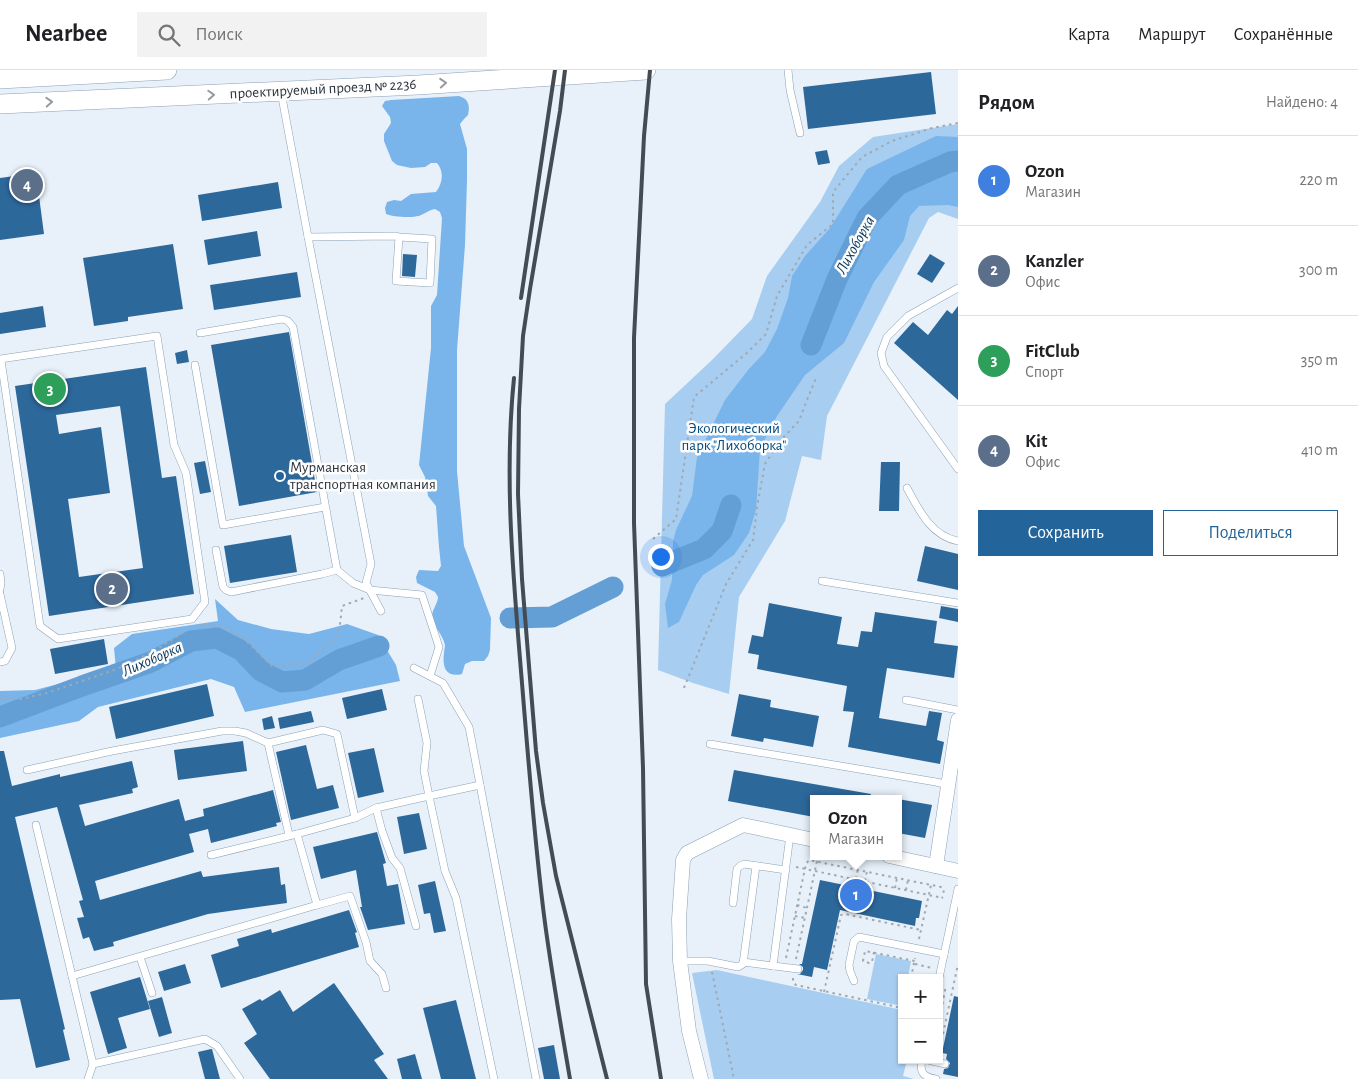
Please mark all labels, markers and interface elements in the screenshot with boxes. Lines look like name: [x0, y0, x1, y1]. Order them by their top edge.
search box: [137, 12, 487, 57]
icon: search: [155, 21, 183, 49]
text: Nearbee: [25, 22, 107, 46]
text: Поиск: [195, 25, 243, 44]
text: Карта: [1068, 26, 1110, 44]
text: Маршрут: [1138, 26, 1206, 44]
text: Сохранённые: [1234, 26, 1333, 44]
street label: проектируемый проезд № 2236: [229, 77, 417, 101]
one-way arrow: [440, 78, 448, 89]
one-way arrow: [207, 89, 215, 100]
text: Рядом: [978, 92, 1035, 113]
text: Найдено: 4: [1266, 94, 1338, 110]
one-way arrow: [45, 96, 53, 107]
text: Ozon: [1025, 162, 1064, 181]
pin: 4: [11, 166, 43, 204]
text: 1: [991, 172, 997, 188]
text: 220 m: [1300, 172, 1338, 188]
text: Магазин: [1025, 184, 1081, 200]
water label: Лихоборка: [832, 213, 878, 278]
text: Kanzler: [1025, 252, 1084, 271]
text: 2: [990, 262, 998, 278]
text: 300 m: [1299, 262, 1338, 278]
text: Офис: [1025, 274, 1060, 290]
text: FitClub: [1025, 342, 1080, 361]
text: 3: [991, 352, 997, 368]
text: 350 m: [1301, 352, 1338, 368]
text: Спорт: [1025, 364, 1064, 380]
pin: 3: [34, 370, 66, 408]
park label: Экологический парк "Лихоборка": [682, 421, 786, 453]
text: Kit: [1025, 432, 1047, 451]
text: 4: [990, 442, 998, 458]
text: 410 m: [1301, 442, 1338, 458]
text: Офис: [1025, 454, 1060, 470]
place label: Мурманская транспортная компания: [289, 460, 436, 492]
marker: Мурманская транспортная компания: [274, 470, 286, 482]
button: Сохранить: [978, 510, 1153, 556]
button: Поделиться: [1163, 510, 1338, 556]
your location: [648, 544, 674, 570]
pin: 2: [96, 570, 128, 608]
water label: Лихоборка: [119, 639, 185, 681]
popup: [810, 795, 902, 860]
text: Ozon: [828, 809, 867, 828]
text: Магазин: [828, 831, 884, 847]
pin: 1: [840, 876, 872, 914]
map controls: [898, 974, 943, 1064]
button: +: [898, 974, 943, 1019]
button: −: [898, 1019, 943, 1064]

